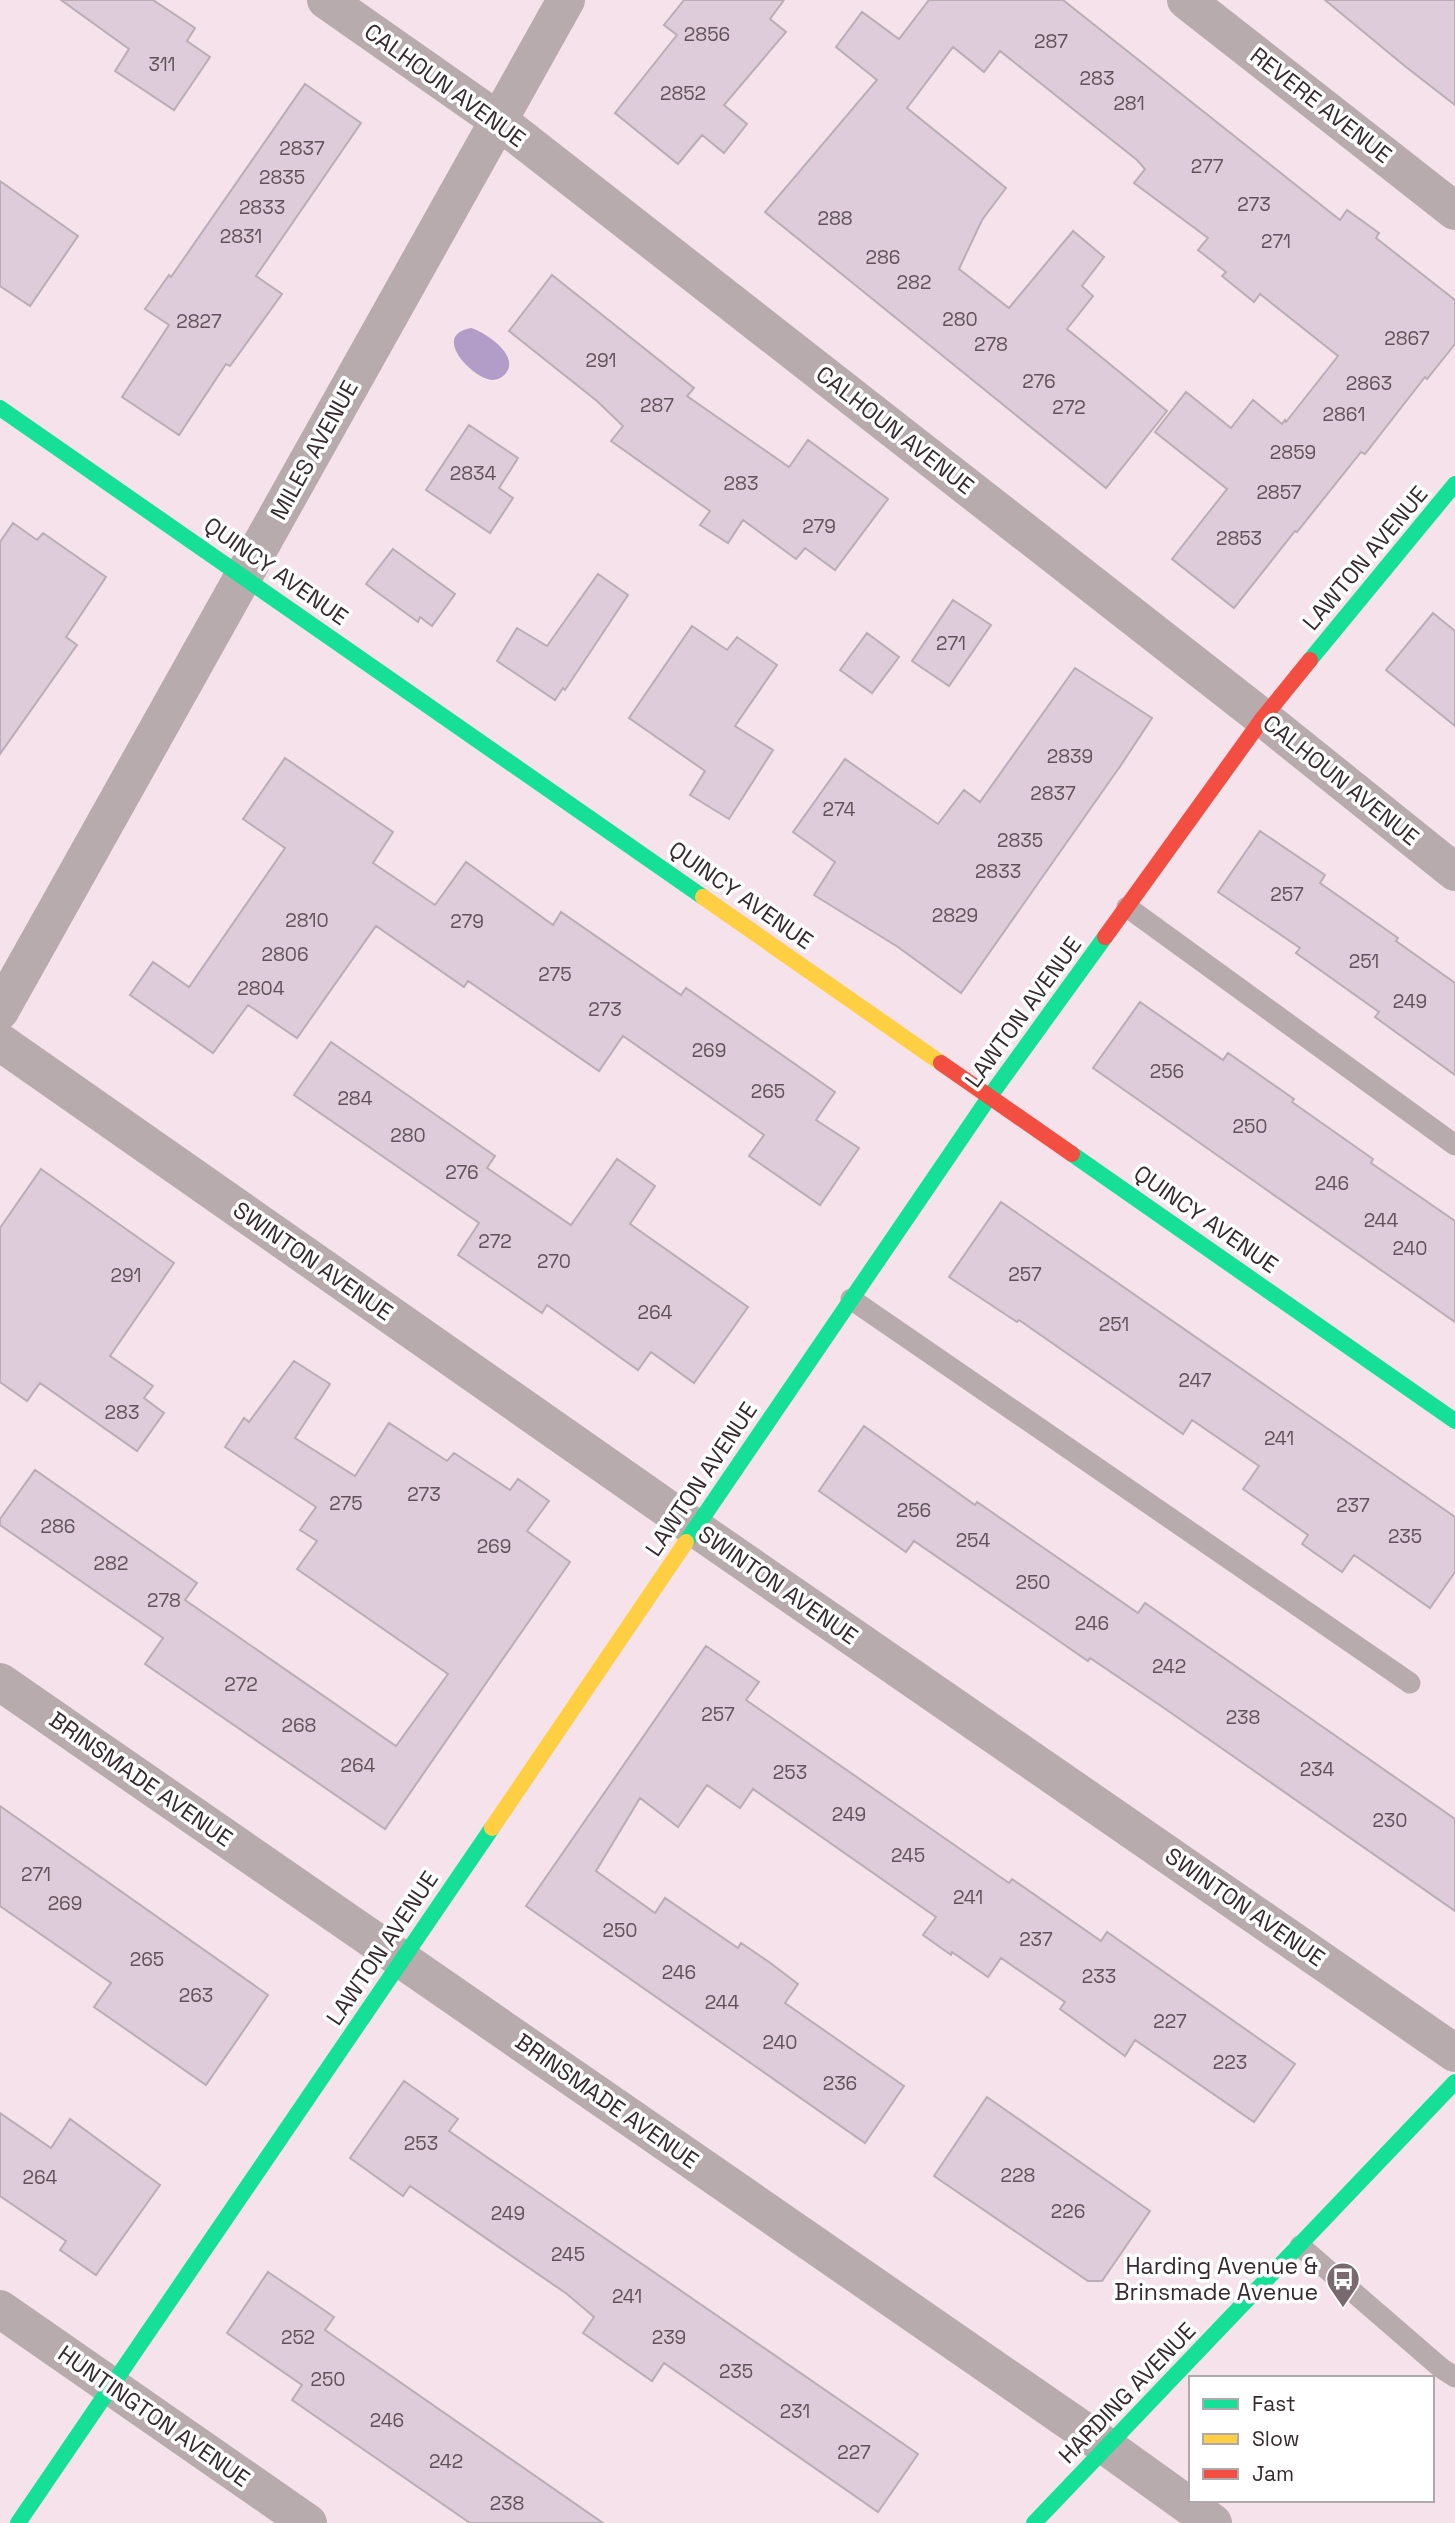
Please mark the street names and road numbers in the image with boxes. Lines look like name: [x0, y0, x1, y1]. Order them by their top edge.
street label: CALHOUN AVENUE: [358, 16, 532, 154]
street label: REVERE AVENUE: [1244, 40, 1398, 170]
street label: CALHOUN AVENUE: [810, 359, 980, 501]
street label: MILES AVENUE: [263, 375, 365, 525]
street label: LAWTON AVENUE: [1296, 480, 1434, 636]
street label: QUINCY AVENUE: [198, 510, 354, 632]
street label: CALHOUN AVENUE: [1257, 708, 1425, 852]
street label: QUINCY AVENUE: [663, 834, 819, 956]
street label: LAWTON AVENUE: [958, 931, 1088, 1093]
street label: QUINCY AVENUE: [1128, 1158, 1284, 1280]
street label: SWINTON AVENUE: [227, 1195, 399, 1327]
street label: LAWTON AVENUE: [638, 1396, 764, 1562]
street label: SWINTON AVENUE: [692, 1519, 864, 1651]
street label: BRINSMADE AVENUE: [44, 1705, 238, 1853]
street label: SWINTON AVENUE: [1159, 1841, 1331, 1973]
street label: LAWTON AVENUE: [319, 1865, 445, 2031]
street label: BRINSMADE AVENUE: [510, 2027, 704, 2175]
street label: HARDING AVENUE: [1052, 2316, 1202, 2470]
street label: HUNTINGTON AVENUE: [52, 2338, 256, 2494]

